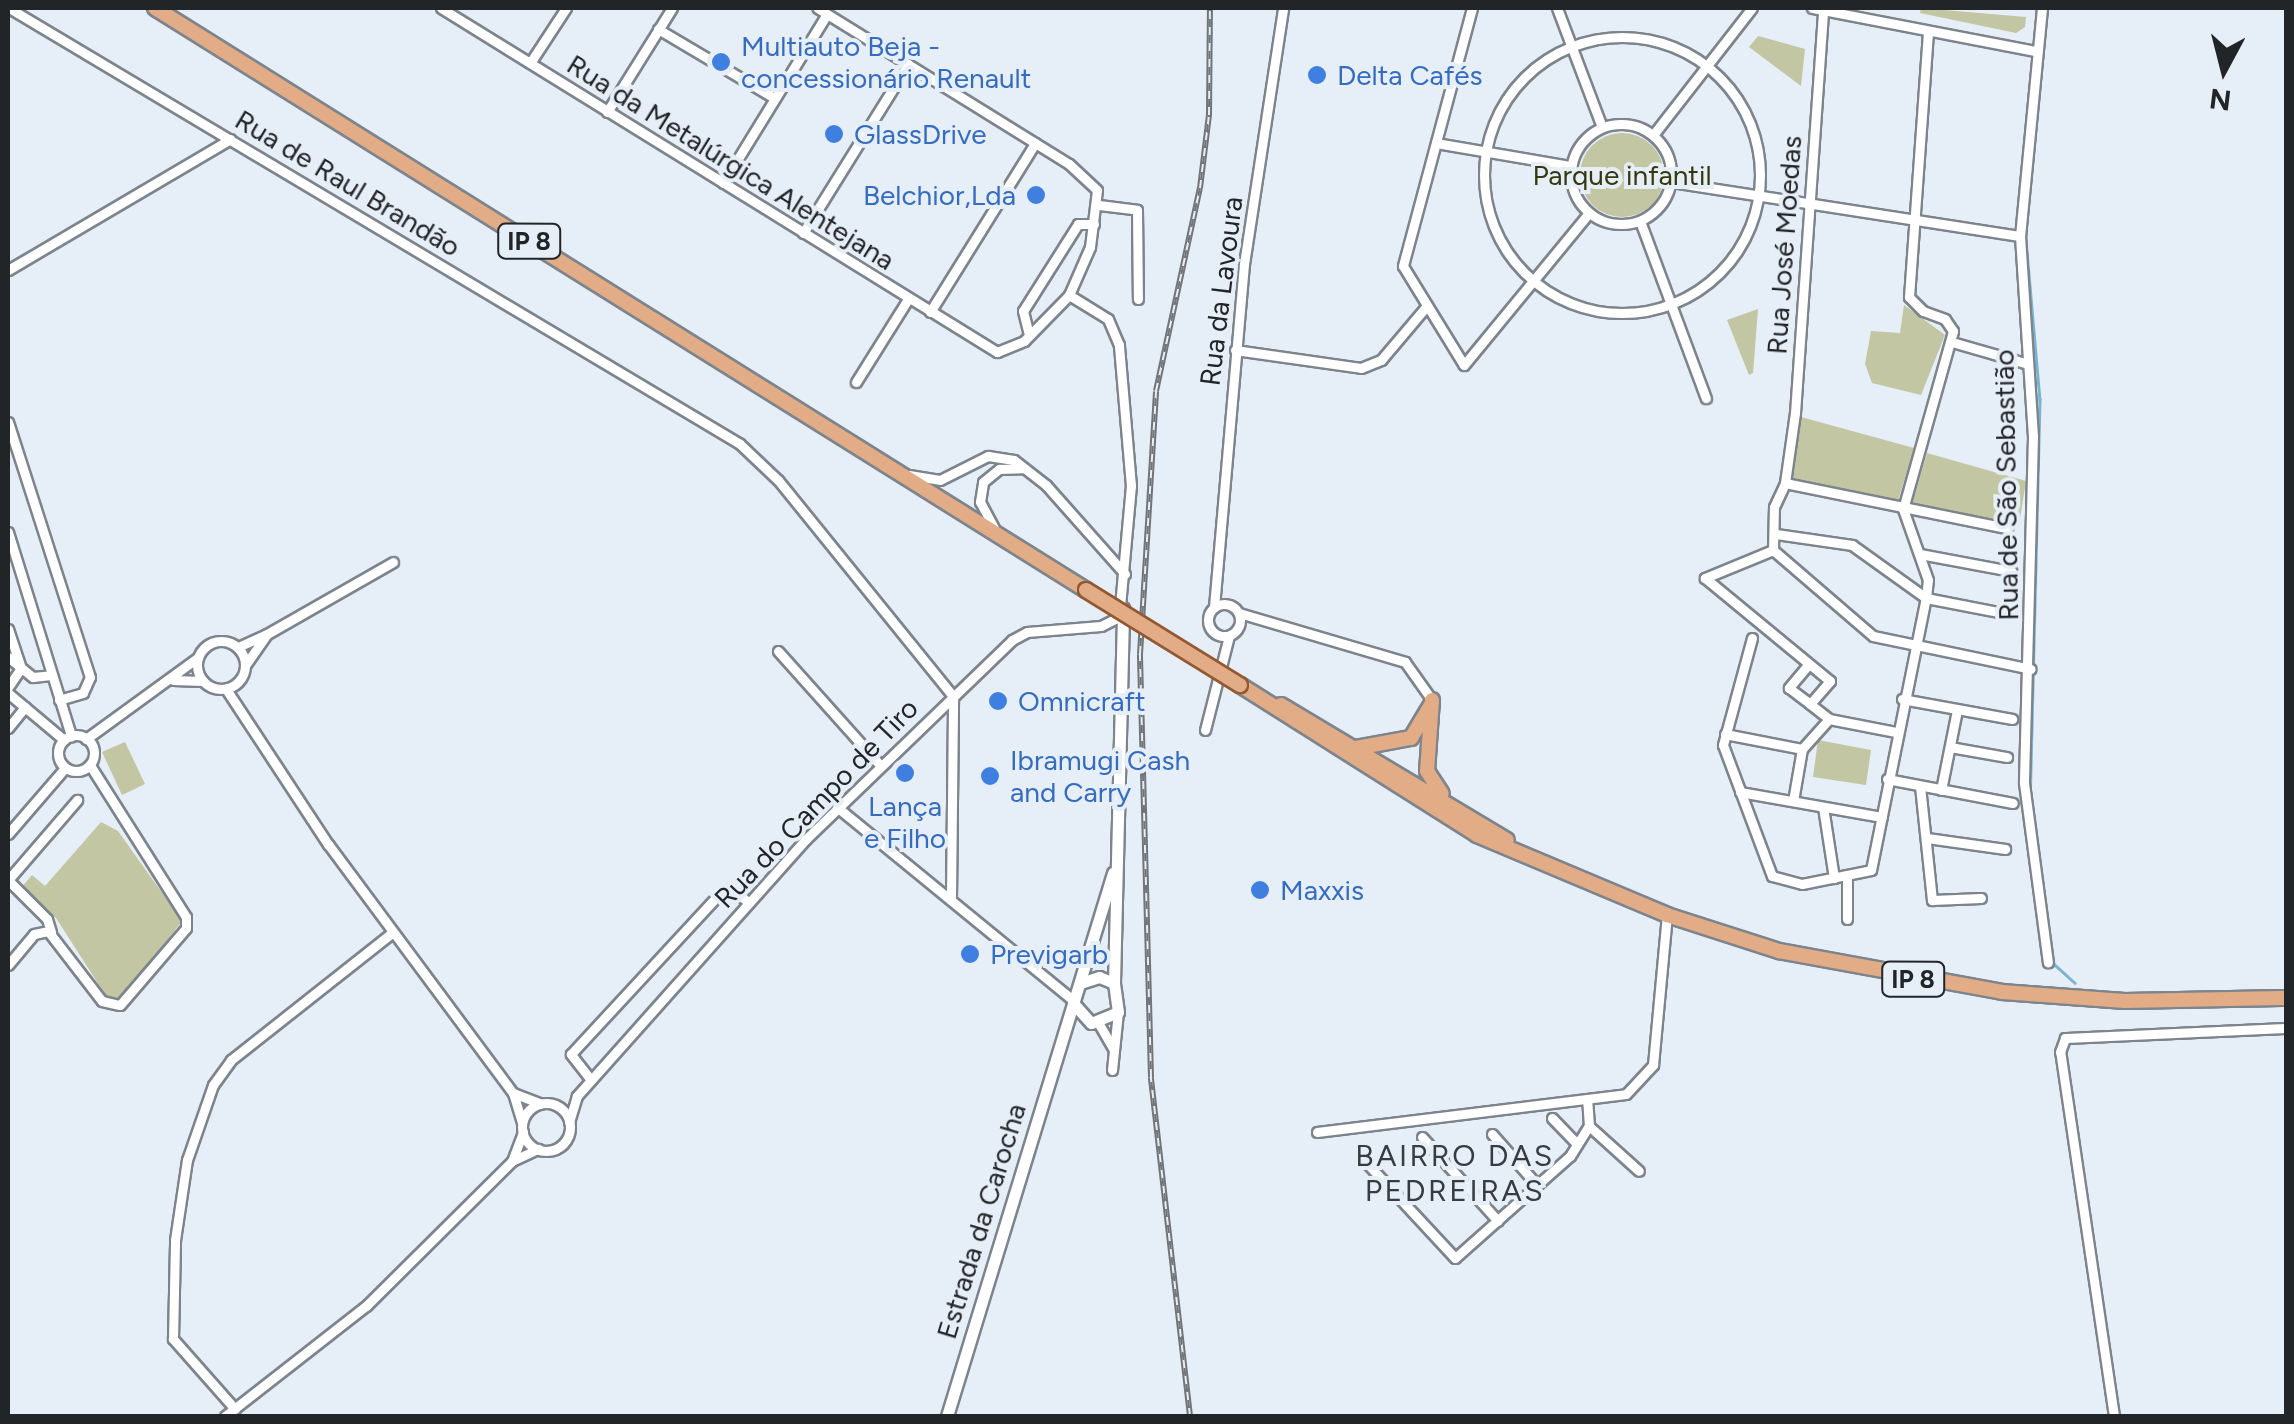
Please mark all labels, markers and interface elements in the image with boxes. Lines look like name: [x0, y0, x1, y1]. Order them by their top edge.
north arrow: [2174, 20, 2274, 120]
place label: Multiauto Beja - concessionário Renault: [741, 29, 1031, 95]
street label: Rua da Metalúrgica Alentejana: [561, 47, 901, 277]
marker: Multiauto Beja - concessionário Renault: [710, 51, 732, 73]
place label: Delta Cafés: [1337, 58, 1482, 92]
marker: Delta Cafés: [1306, 64, 1328, 86]
text: N: [2208, 82, 2233, 118]
street label: Rua de Raul Brandão: [229, 102, 467, 264]
place label: GlassDrive: [854, 117, 987, 151]
marker: GlassDrive: [823, 123, 845, 145]
street label: Rua José Moedas: [1760, 134, 1808, 356]
park label: Parque infantil: [1532, 158, 1712, 192]
place label: Belchior,Lda: [863, 178, 1016, 212]
marker: Belchior,Lda: [1025, 184, 1047, 206]
street label: Rua da Lavoura: [1193, 194, 1249, 388]
road number: IP 8: [496, 221, 562, 261]
street label: Rua de São Sebastião: [1987, 349, 2025, 621]
place label: Omnicraft: [1018, 684, 1145, 718]
marker: Omnicraft: [987, 690, 1009, 712]
street label: Rua do Campo de Tiro: [707, 691, 925, 915]
place label: Ibramugi Cash and Carry: [1010, 743, 1190, 809]
marker: Lança e Filho: [894, 762, 916, 784]
marker: Ibramugi Cash and Carry: [979, 765, 1001, 787]
place label: Lança e Filho: [864, 789, 946, 855]
place label: Maxxis: [1280, 873, 1364, 907]
marker: Maxxis: [1249, 879, 1271, 901]
place label: Previgarb: [990, 937, 1108, 971]
marker: Previgarb: [959, 943, 981, 965]
road number: IP 8: [1880, 959, 1946, 999]
street label: Estrada da Carocha: [929, 1099, 1033, 1343]
district label: BAIRRO DAS PEDREIRAS: [1355, 1138, 1555, 1208]

